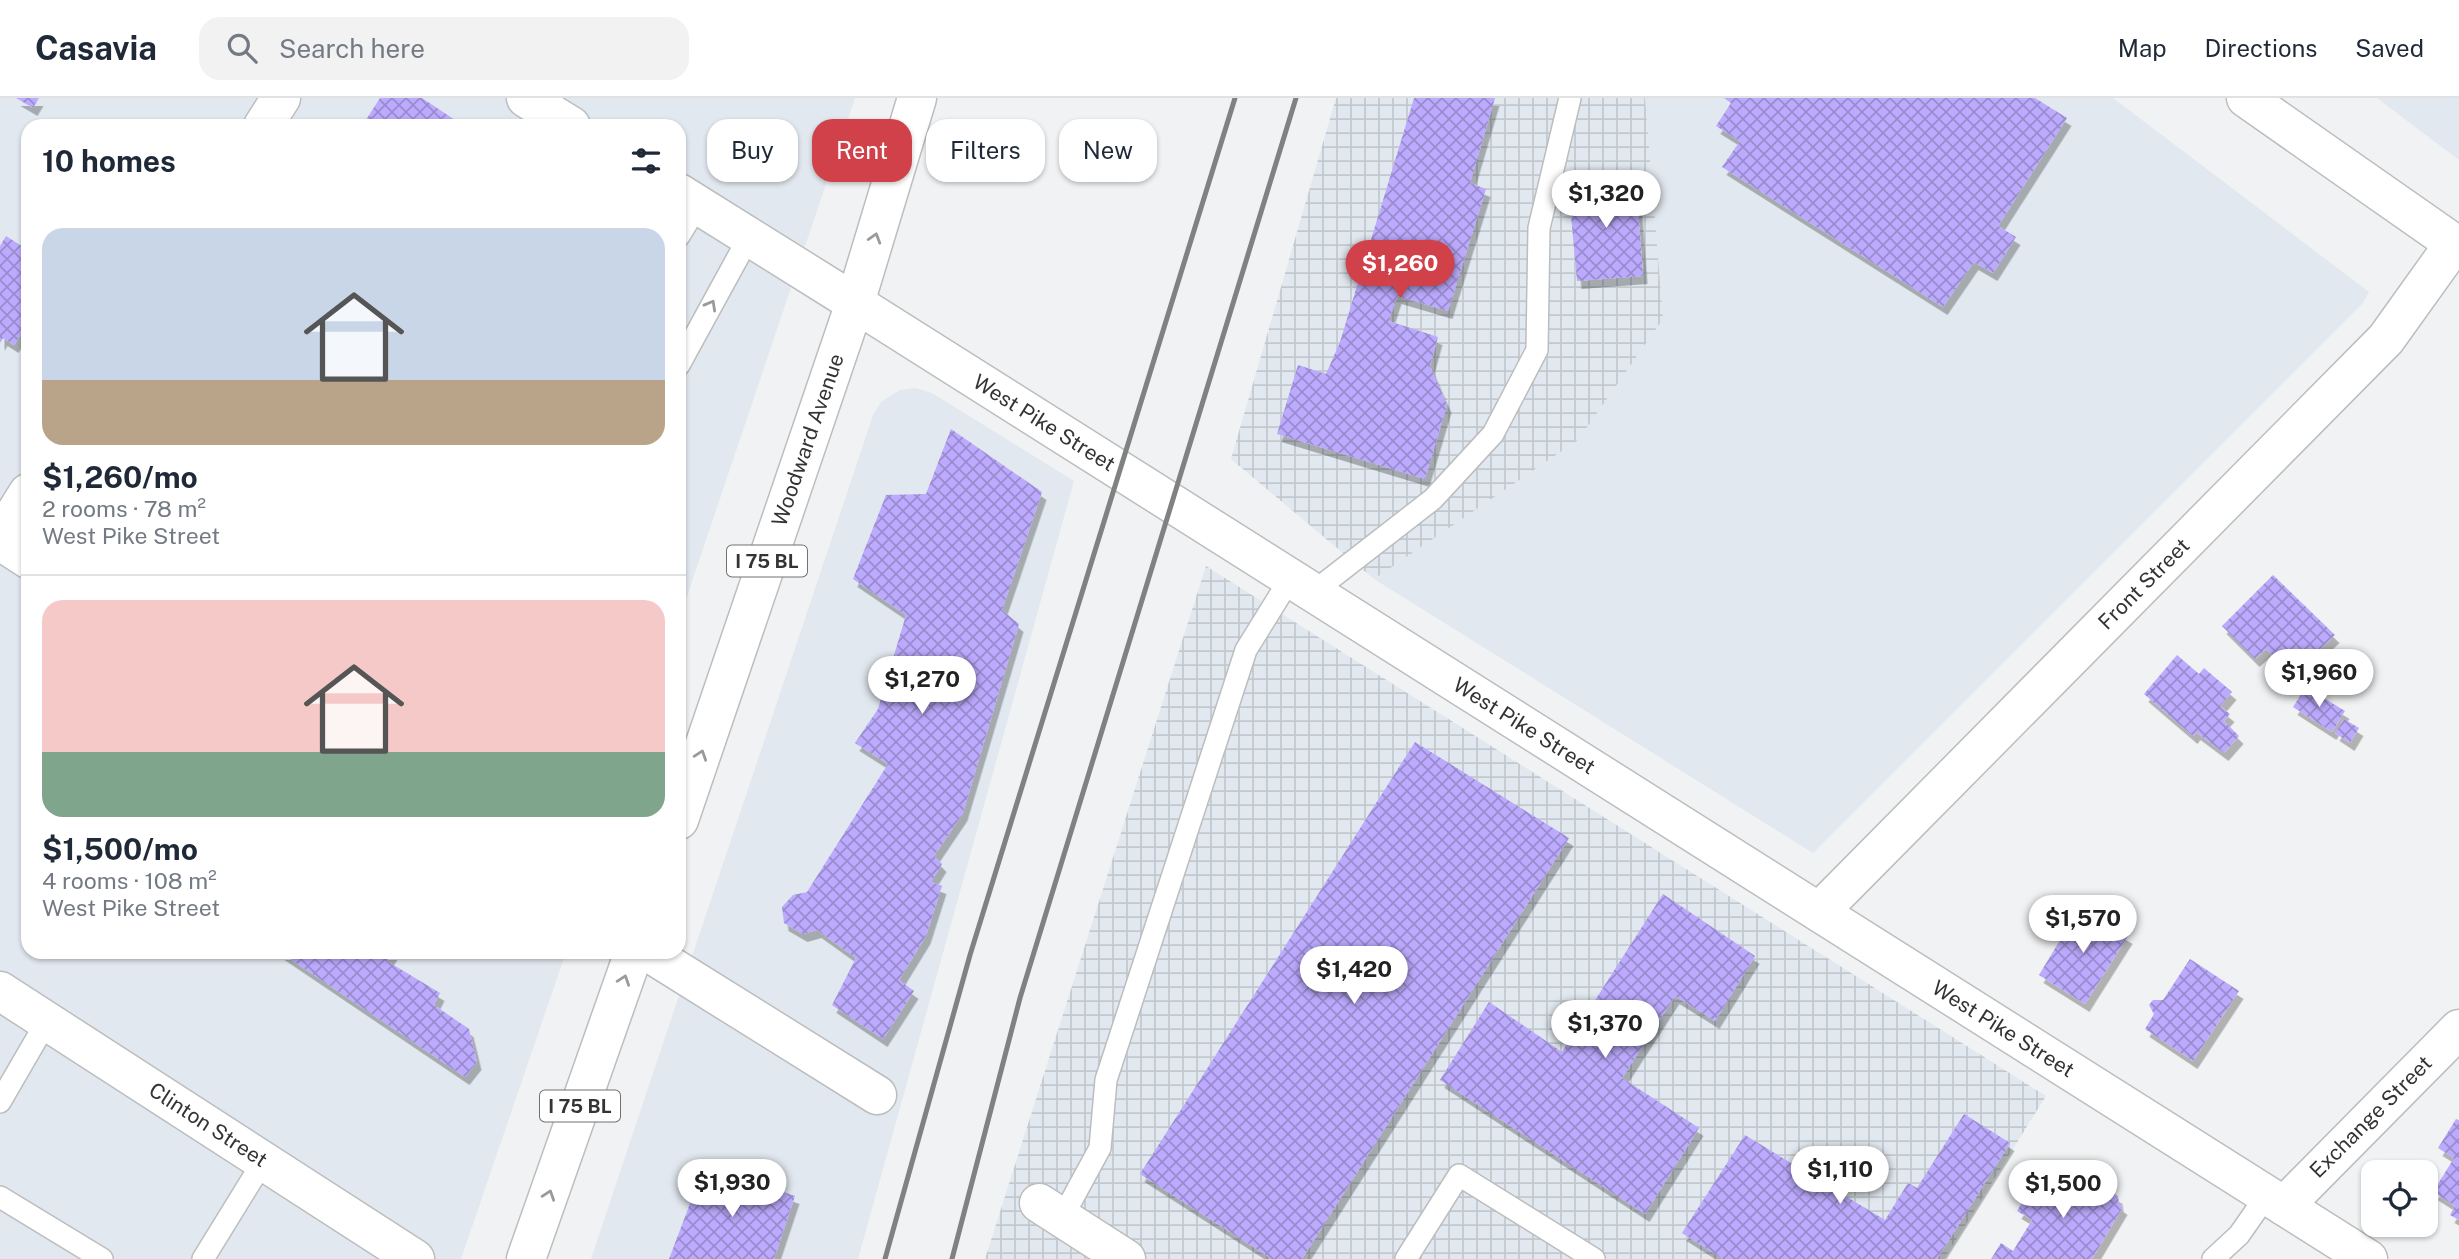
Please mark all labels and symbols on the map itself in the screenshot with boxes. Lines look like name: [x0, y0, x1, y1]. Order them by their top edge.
pin: $1,320: [1549, 170, 1663, 230]
one-way arrow: [866, 232, 881, 244]
pin: $1,260: [1343, 240, 1457, 300]
one-way arrow: [703, 299, 716, 312]
street label: Woodward Avenue: [766, 350, 849, 529]
street label: West Pike Street: [969, 369, 1120, 476]
street label: Front Street: [2093, 533, 2194, 634]
road number: I 75 BL: [727, 545, 807, 576]
pin: $1,960: [2262, 650, 2376, 709]
pin: $1,270: [865, 656, 979, 716]
street label: West Pike Street: [1449, 672, 1600, 779]
one-way arrow: [693, 750, 707, 762]
pin: $1,570: [2026, 896, 2140, 955]
pin: $1,420: [1297, 946, 1411, 1006]
one-way arrow: [616, 974, 630, 987]
street label: West Pike Street: [1928, 975, 2079, 1082]
pin: $1,370: [1548, 1000, 1662, 1060]
street label: Exchange Street: [2304, 1050, 2437, 1183]
street label: Clinton Street: [144, 1077, 272, 1172]
road number: I 75 BL: [540, 1090, 620, 1122]
pin: $1,110: [1783, 1146, 1897, 1206]
pin: $1,930: [675, 1160, 789, 1219]
pin: $1,500: [2006, 1160, 2120, 1220]
one-way arrow: [541, 1189, 555, 1201]

